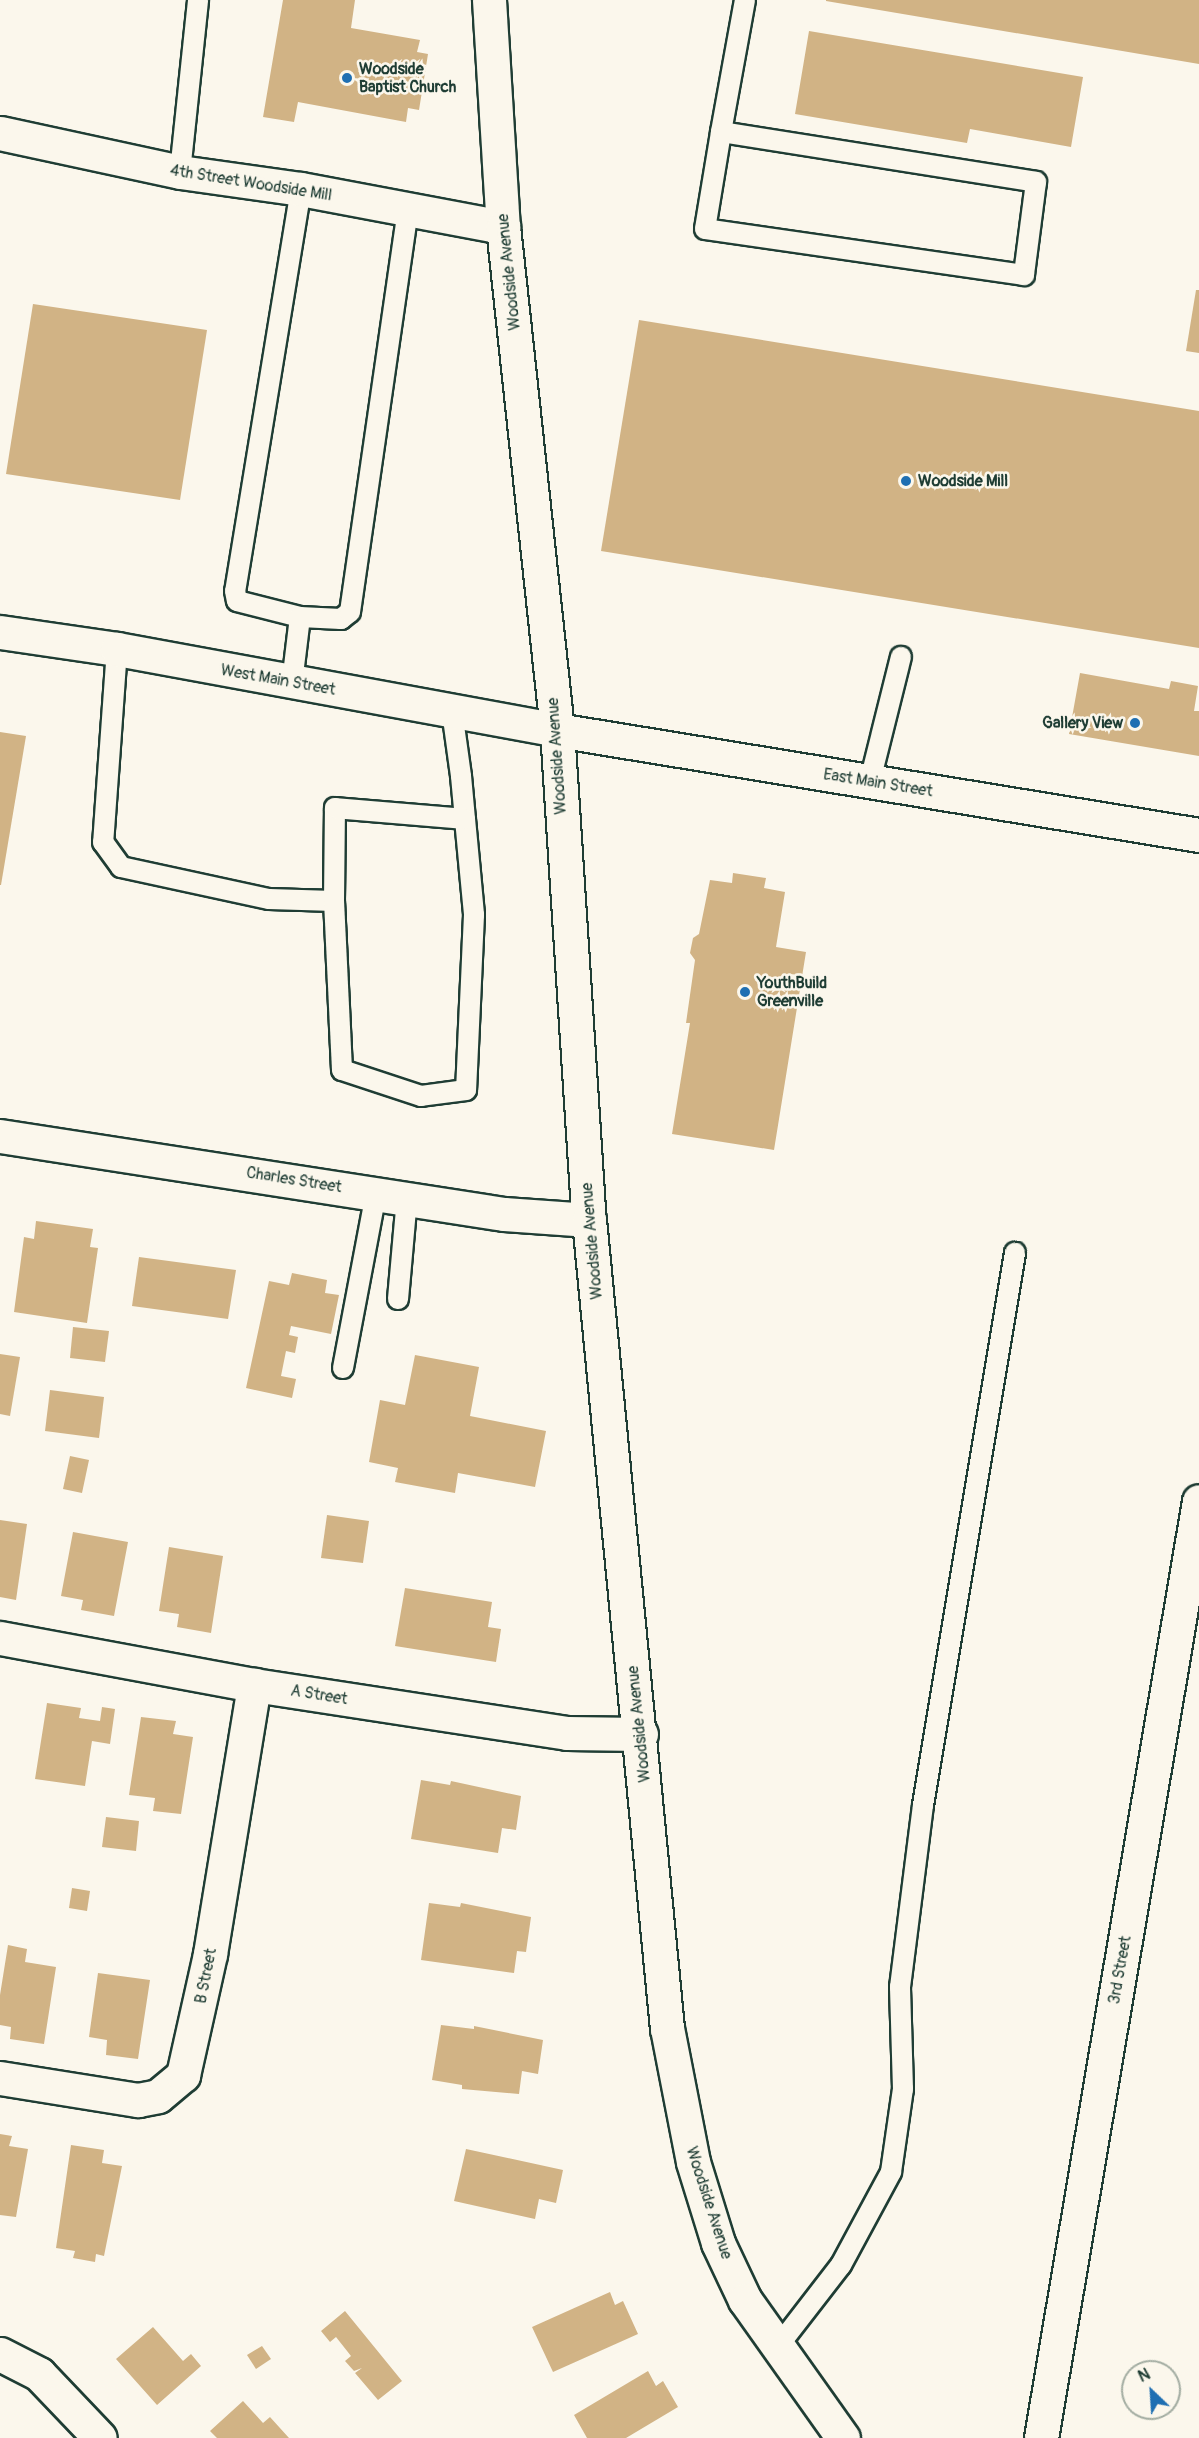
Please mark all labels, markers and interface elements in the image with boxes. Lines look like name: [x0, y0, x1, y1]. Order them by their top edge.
place label: Woodside Baptist Church: [359, 59, 456, 97]
marker: Woodside Baptist Church: [340, 71, 354, 85]
street label: 4th Street Woodside Mill: [169, 161, 333, 205]
street label: Woodside Avenue: [493, 213, 525, 331]
place label: Woodside Mill: [918, 471, 1008, 491]
marker: Woodside Mill: [899, 474, 913, 488]
street label: West Main Street: [219, 660, 337, 700]
street label: Woodside Avenue: [543, 697, 571, 815]
place label: Gallery View: [1042, 713, 1123, 733]
marker: Gallery View: [1128, 716, 1142, 730]
street label: East Main Street: [822, 765, 934, 801]
place label: YouthBuild Greenville: [757, 973, 827, 1011]
marker: YouthBuild Greenville: [738, 985, 752, 999]
street label: Charles Street: [245, 1163, 343, 1197]
street label: Woodside Avenue: [577, 1182, 607, 1300]
street label: Woodside Avenue: [623, 1665, 655, 1783]
street label: A Street: [289, 1681, 349, 1709]
street label: 3rd Street: [1105, 1934, 1135, 2006]
street label: B Street: [191, 1947, 221, 2005]
street label: Woodside Avenue: [682, 2144, 736, 2262]
north arrow: [1121, 2360, 1181, 2420]
text: N: [1135, 2364, 1153, 2387]

